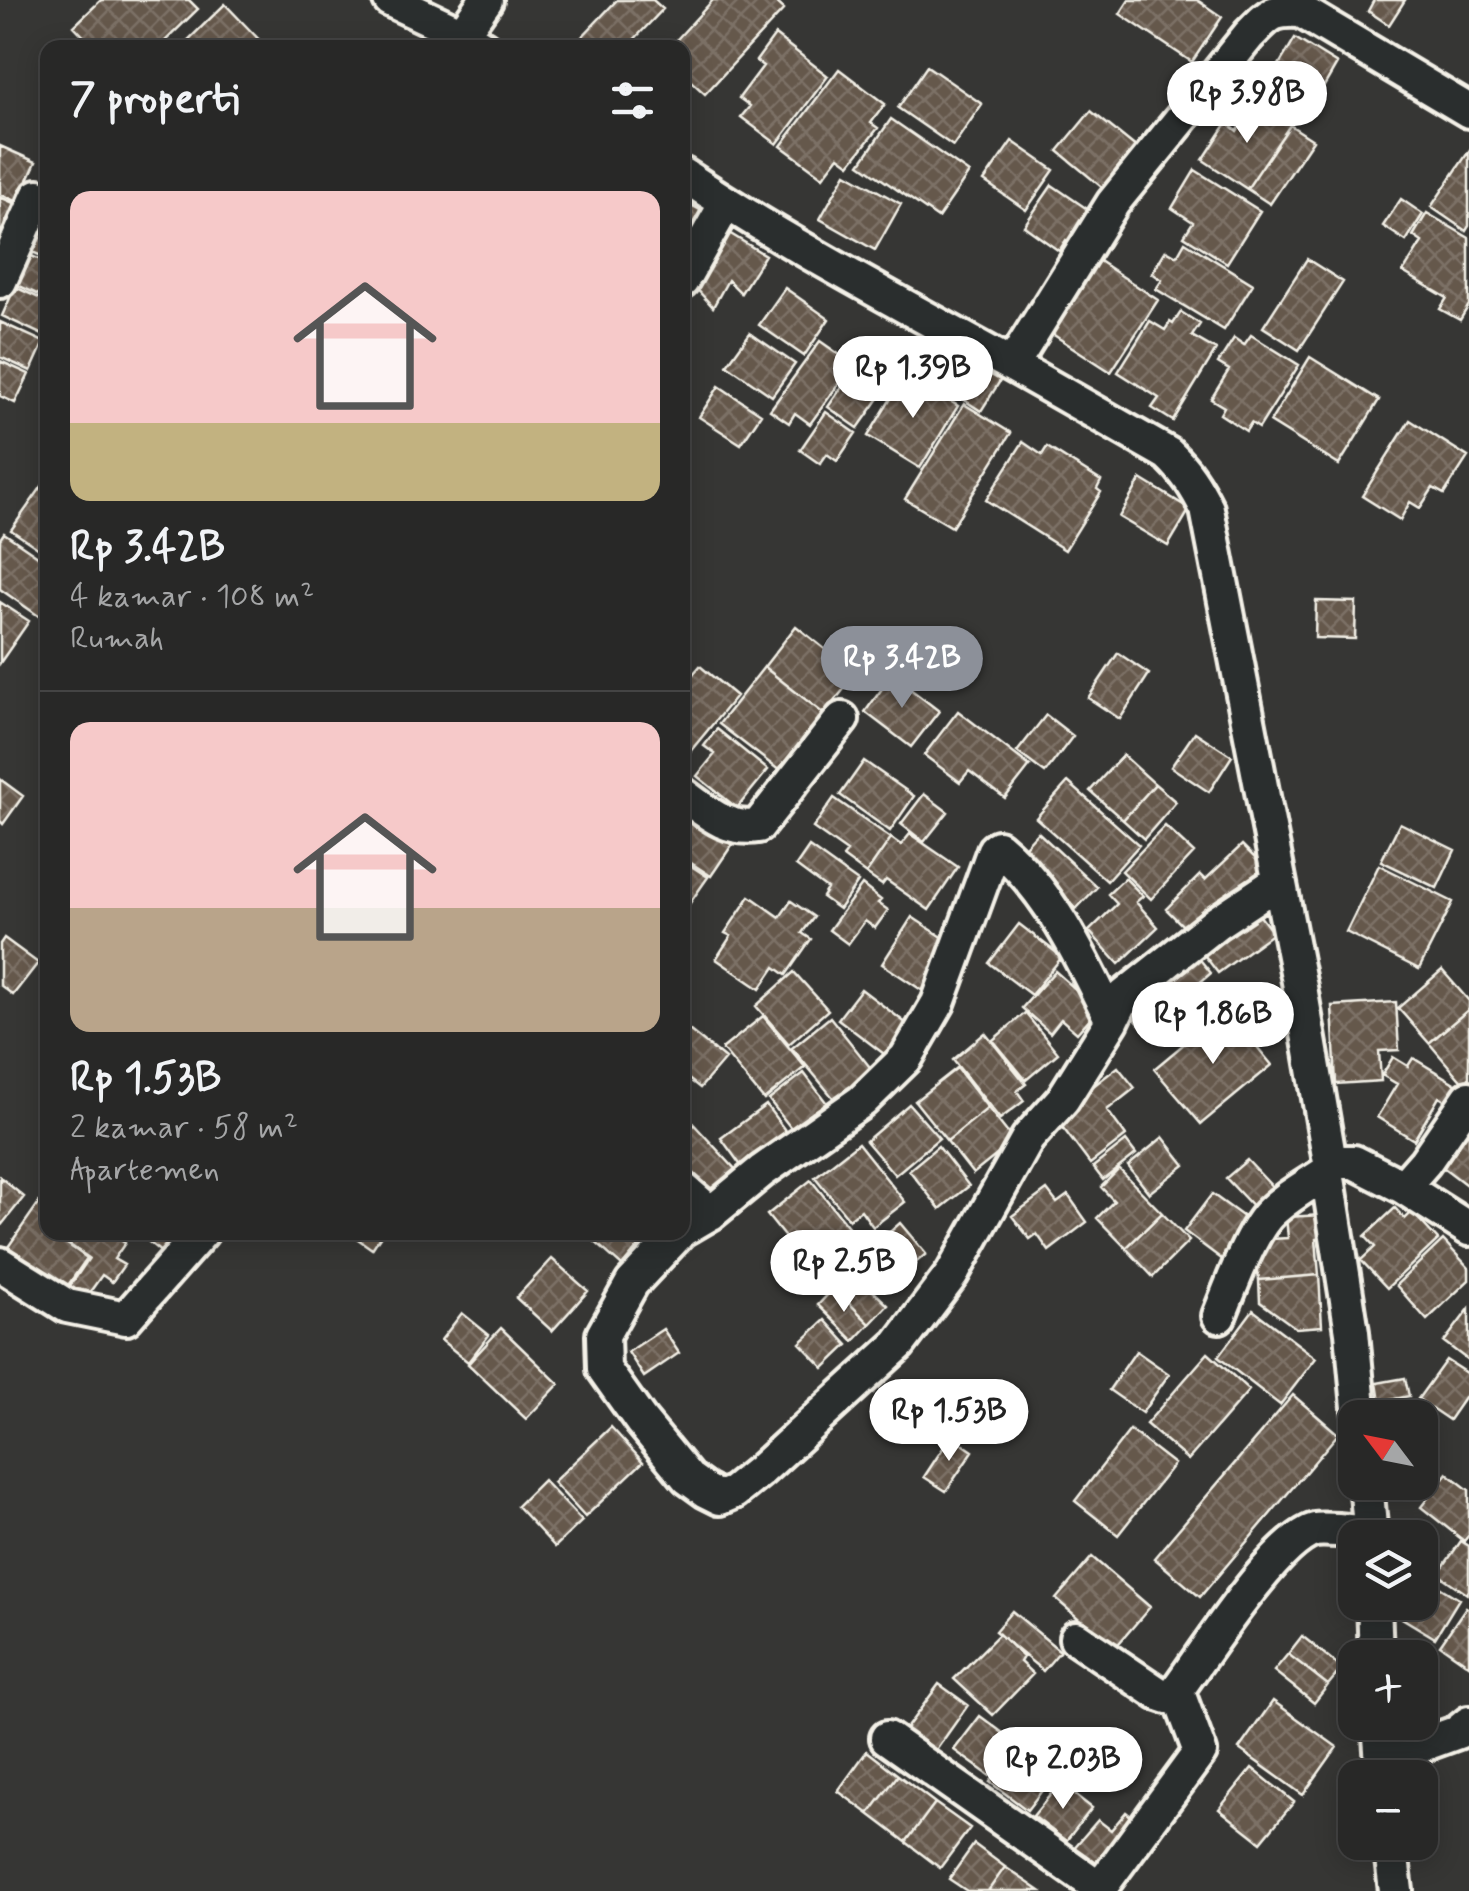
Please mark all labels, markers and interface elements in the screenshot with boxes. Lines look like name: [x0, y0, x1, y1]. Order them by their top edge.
pin: Rp 3.98B: [1144, 61, 1350, 146]
text: Rp 3.98B: [1189, 72, 1305, 114]
text: 7 properti: [70, 73, 239, 128]
icon: filters: [605, 73, 660, 128]
icon: home: [275, 256, 455, 436]
pin: Rp 1.39B: [810, 336, 1016, 421]
text: Rp 1.39B: [855, 347, 971, 389]
text: Rp 3.42B: [70, 521, 225, 576]
text: 4 kamar · 108 m²: [70, 576, 314, 618]
text: Rumah: [70, 618, 164, 660]
pin: Rp 3.42B: [799, 626, 1005, 711]
text: Rp 3.42B: [843, 637, 961, 679]
icon: home: [275, 787, 455, 967]
pin: Rp 1.86B: [1110, 982, 1316, 1067]
text: Rp 1.86B: [1154, 993, 1272, 1035]
text: Rp 1.53B: [70, 1052, 221, 1107]
text: 2 kamar · 58 m²: [70, 1107, 298, 1149]
text: Apartemen: [70, 1149, 220, 1191]
pin: Rp 2.5B: [752, 1230, 936, 1315]
text: Rp 2.5B: [792, 1241, 896, 1283]
pin: Rp 1.53B: [846, 1379, 1052, 1464]
text: Rp 1.53B: [891, 1390, 1007, 1432]
north arrow: [1338, 1400, 1438, 1500]
map controls: [1338, 1400, 1438, 1860]
button: layers: [1338, 1520, 1438, 1620]
button: +: [1338, 1640, 1438, 1740]
pin: Rp 2.03B: [960, 1727, 1166, 1812]
text: Rp 2.03B: [1005, 1738, 1121, 1780]
button: −: [1338, 1760, 1438, 1860]

